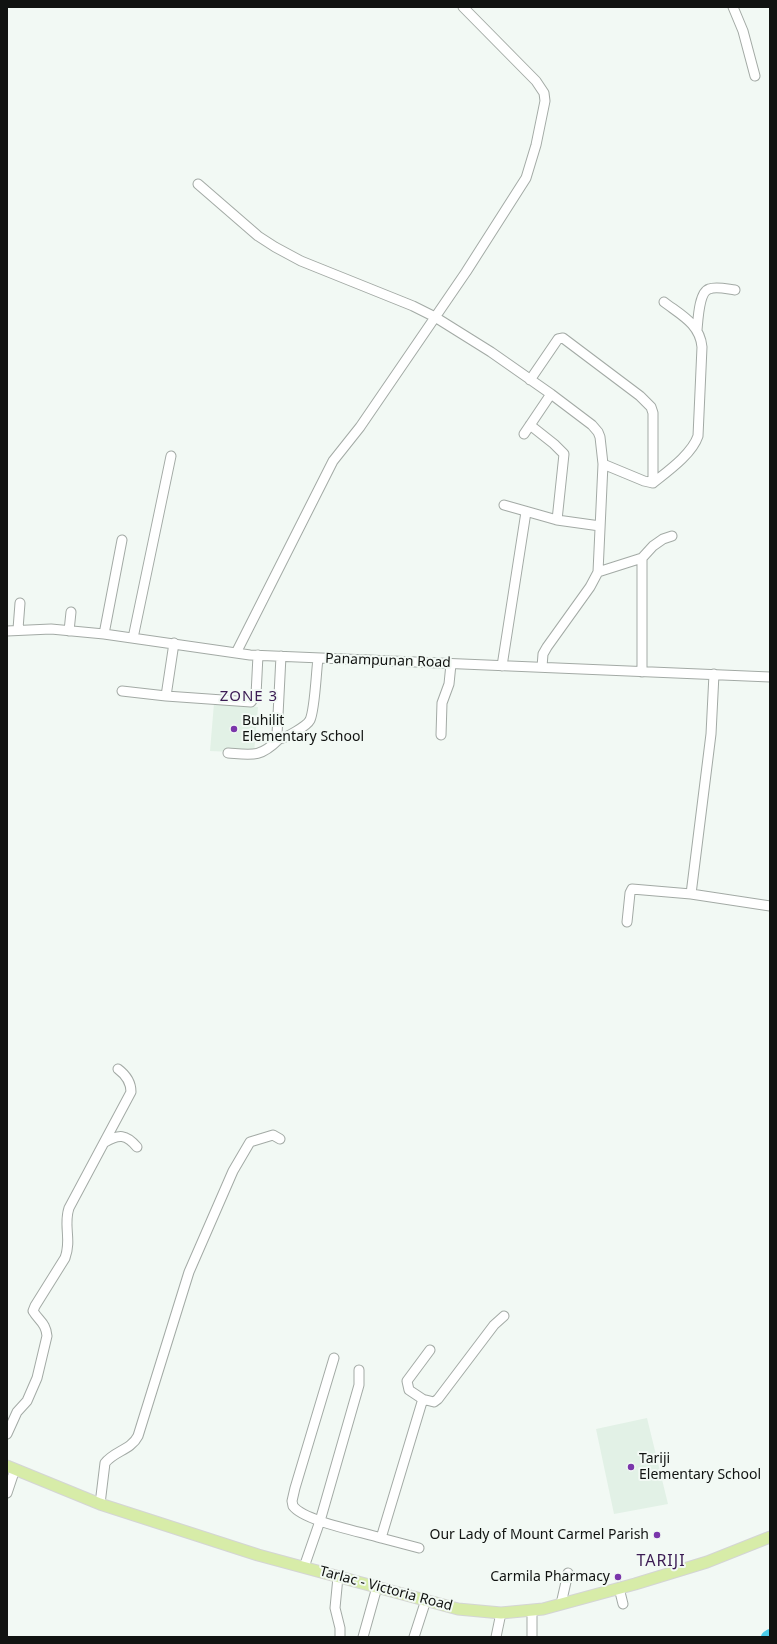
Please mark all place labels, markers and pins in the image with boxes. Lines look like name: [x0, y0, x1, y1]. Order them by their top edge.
place label: Buhilit Elementary School: [242, 713, 364, 746]
marker: Buhilit Elementary School: [229, 724, 239, 734]
place label: Tariji Elementary School: [639, 1451, 761, 1484]
marker: Tariji Elementary School: [626, 1462, 636, 1472]
place label: Our Lady of Mount Carmel Parish: [430, 1527, 649, 1543]
marker: Our Lady of Mount Carmel Parish: [652, 1530, 662, 1540]
place label: Carmila Pharmacy: [490, 1569, 610, 1585]
marker: Carmila Pharmacy: [613, 1572, 623, 1582]

